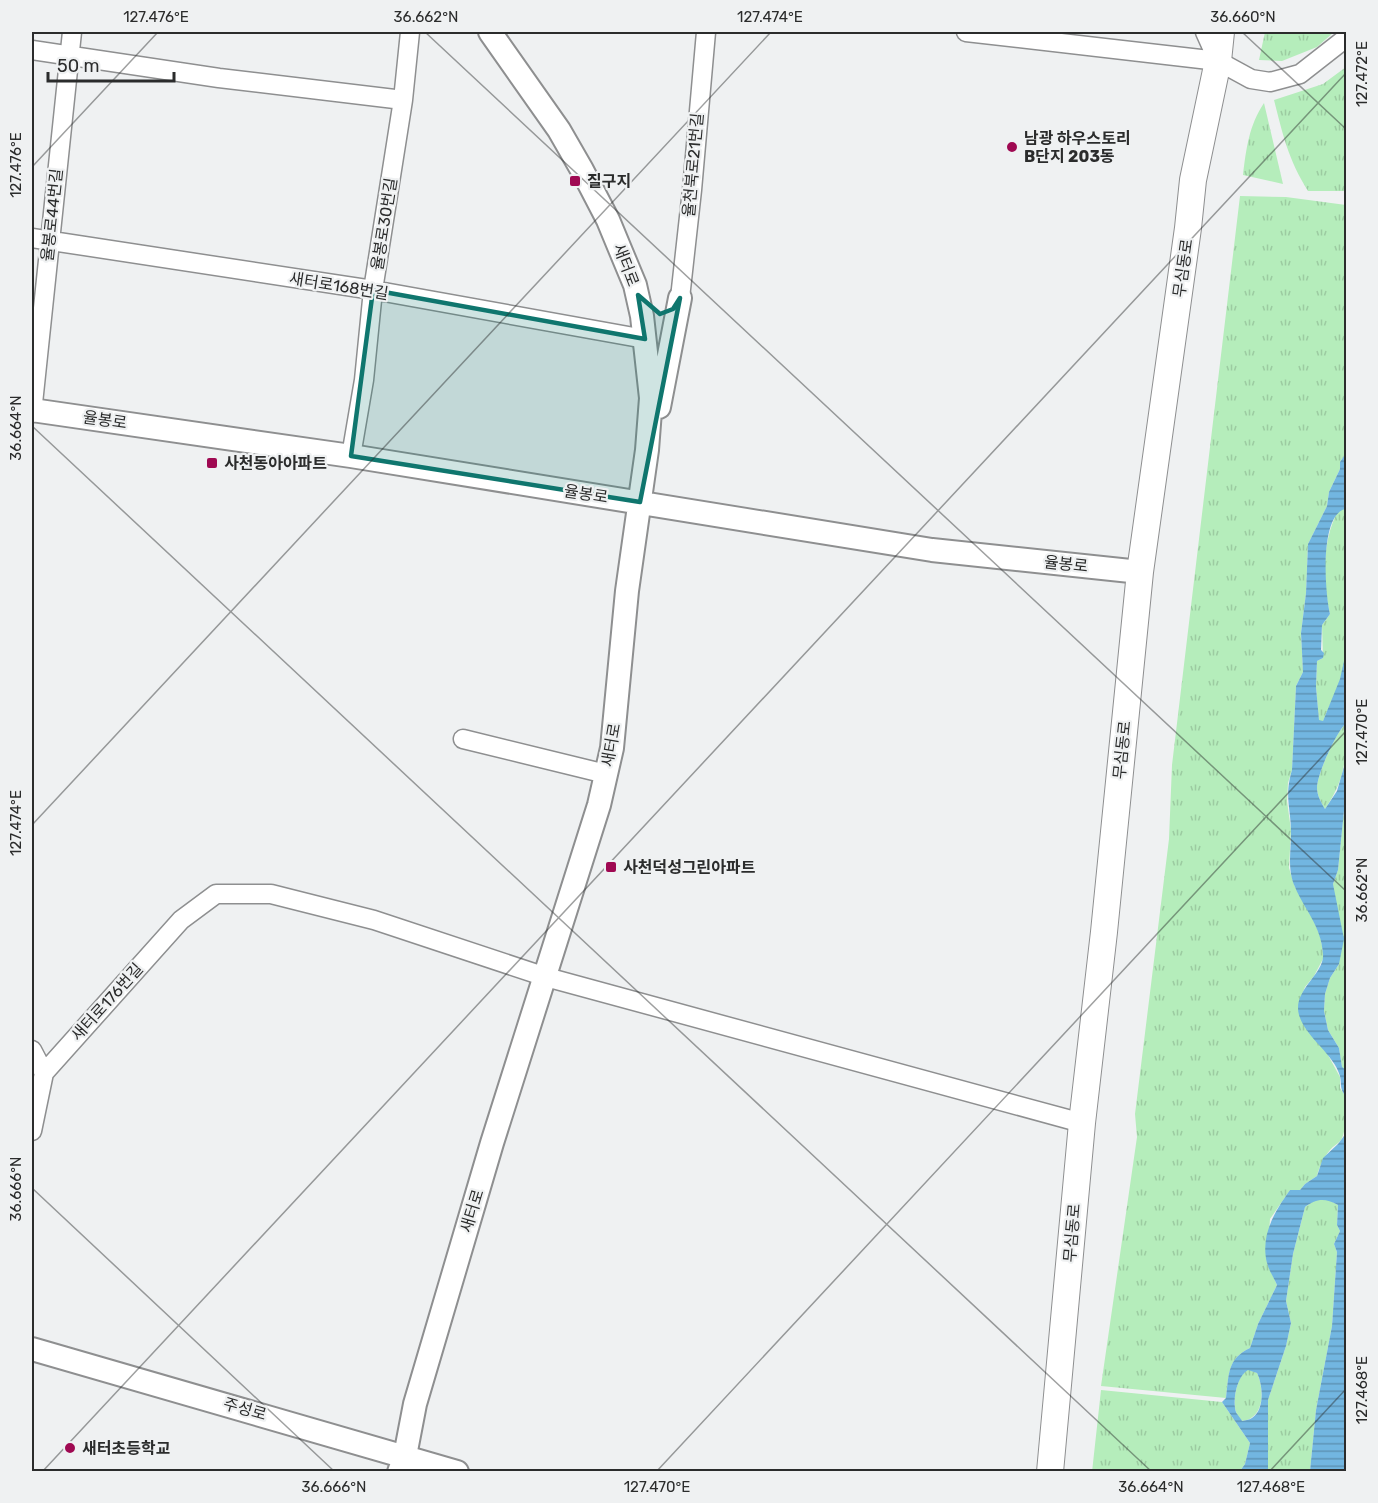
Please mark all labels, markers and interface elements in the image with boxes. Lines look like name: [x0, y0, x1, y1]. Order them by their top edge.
text: 127.476°E: [123, 8, 189, 26]
text: 36.662°N: [394, 8, 458, 26]
text: 127.474°E: [737, 8, 803, 26]
text: 36.660°N: [1210, 8, 1276, 26]
text: 127.472°E: [1353, 41, 1371, 107]
scale bar: [48, 45, 174, 83]
text: 50 m: [57, 55, 100, 77]
street label: 율천북로21번길: [679, 112, 707, 218]
place label: 남광 하우스토리 B단지 203동: [1024, 129, 1130, 166]
text: 127.476°E: [7, 132, 25, 198]
marker: 남광 하우스토리 B단지 203동: [1005, 140, 1019, 154]
street label: 율봉로44번길: [38, 168, 66, 262]
place label: 질구지: [587, 172, 631, 191]
marker: 질구지: [568, 174, 582, 188]
street label: 율봉로30번길: [367, 176, 401, 272]
street label: 무심동로: [1169, 237, 1197, 298]
street label: 새터로: [609, 241, 643, 289]
street label: 새터로168번길: [288, 269, 390, 303]
text: 36.664°N: [7, 395, 25, 461]
street label: 율봉로: [82, 408, 128, 433]
place label: 사천동아아파트: [224, 454, 327, 473]
marker: 사천동아아파트: [205, 456, 219, 470]
street label: 율봉로: [563, 481, 610, 507]
street label: 율봉로: [1043, 552, 1089, 576]
text: 127.470°E: [1353, 699, 1371, 765]
street label: 무심동로: [1109, 719, 1135, 780]
street label: 새터로: [598, 721, 624, 768]
text: 127.474°E: [7, 790, 25, 856]
place label: 사천덕성그린아파트: [623, 858, 756, 877]
text: 36.662°N: [1353, 858, 1371, 922]
marker: 사천덕성그린아파트: [604, 860, 618, 874]
street label: 새터로176번길: [67, 959, 147, 1045]
text: 36.666°N: [7, 1156, 25, 1222]
street label: 새터로: [456, 1187, 488, 1235]
street label: 무심동로: [1060, 1203, 1084, 1263]
text: 127.468°E: [1353, 1356, 1371, 1424]
street label: 주성로: [221, 1394, 269, 1424]
place label: 새터초등학교: [82, 1439, 171, 1458]
marker: 새터초등학교: [63, 1441, 77, 1455]
text: 36.666°N: [301, 1478, 367, 1496]
text: 127.470°E: [624, 1478, 690, 1496]
text: 36.664°N: [1118, 1478, 1184, 1496]
text: 127.468°E: [1237, 1478, 1305, 1496]

